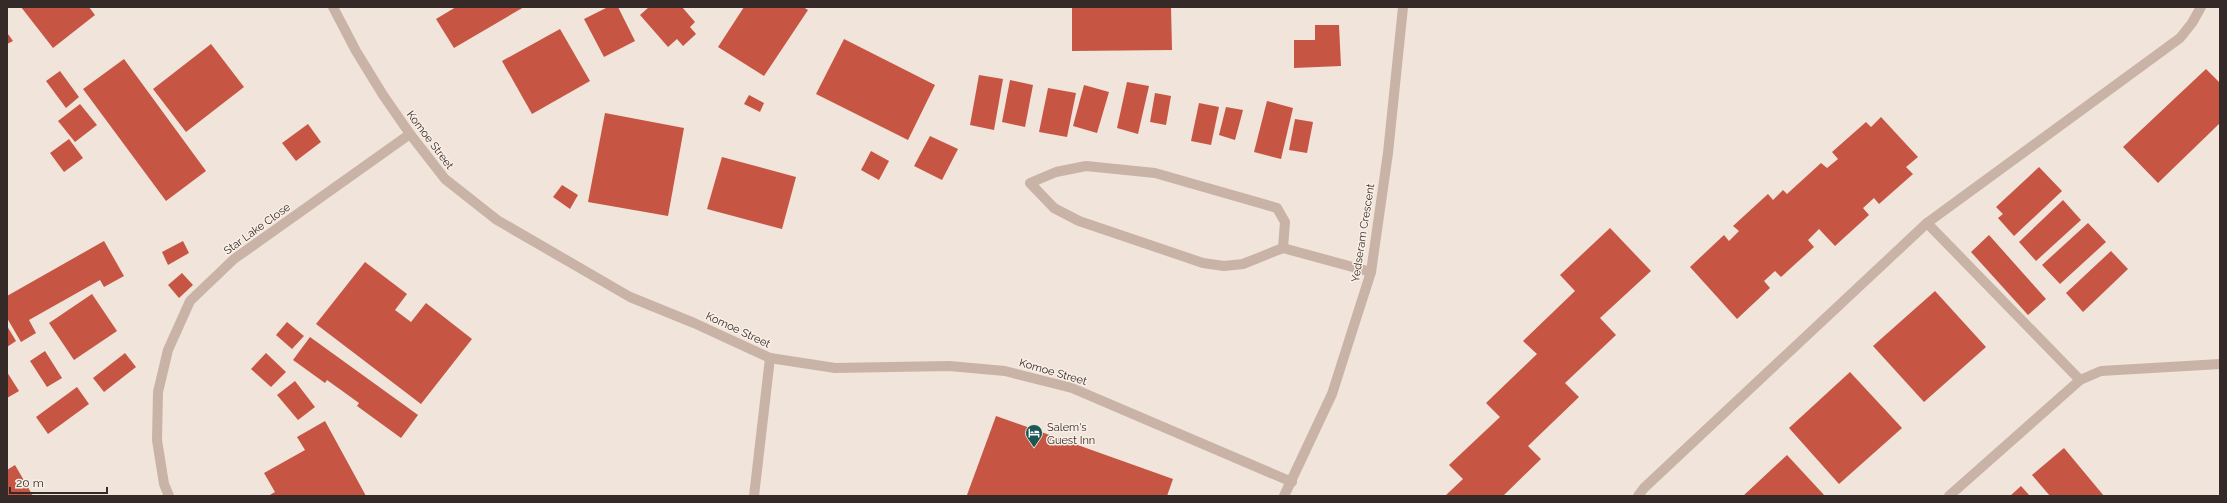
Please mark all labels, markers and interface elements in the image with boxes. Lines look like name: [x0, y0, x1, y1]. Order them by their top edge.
street label: Komoe Street: [404, 108, 456, 172]
street label: Yedseram Crescent: [1349, 183, 1377, 283]
street label: Star Lake Close: [221, 200, 293, 257]
street label: Komoe Street: [704, 309, 773, 351]
street label: Komoe Street: [1018, 356, 1089, 388]
place label: Salem's Guest Inn: [1047, 421, 1095, 447]
hotel icon: Salem's Guest Inn: [1024, 423, 1044, 448]
scale bar: [10, 469, 107, 495]
text: 20 m: [16, 476, 44, 490]

